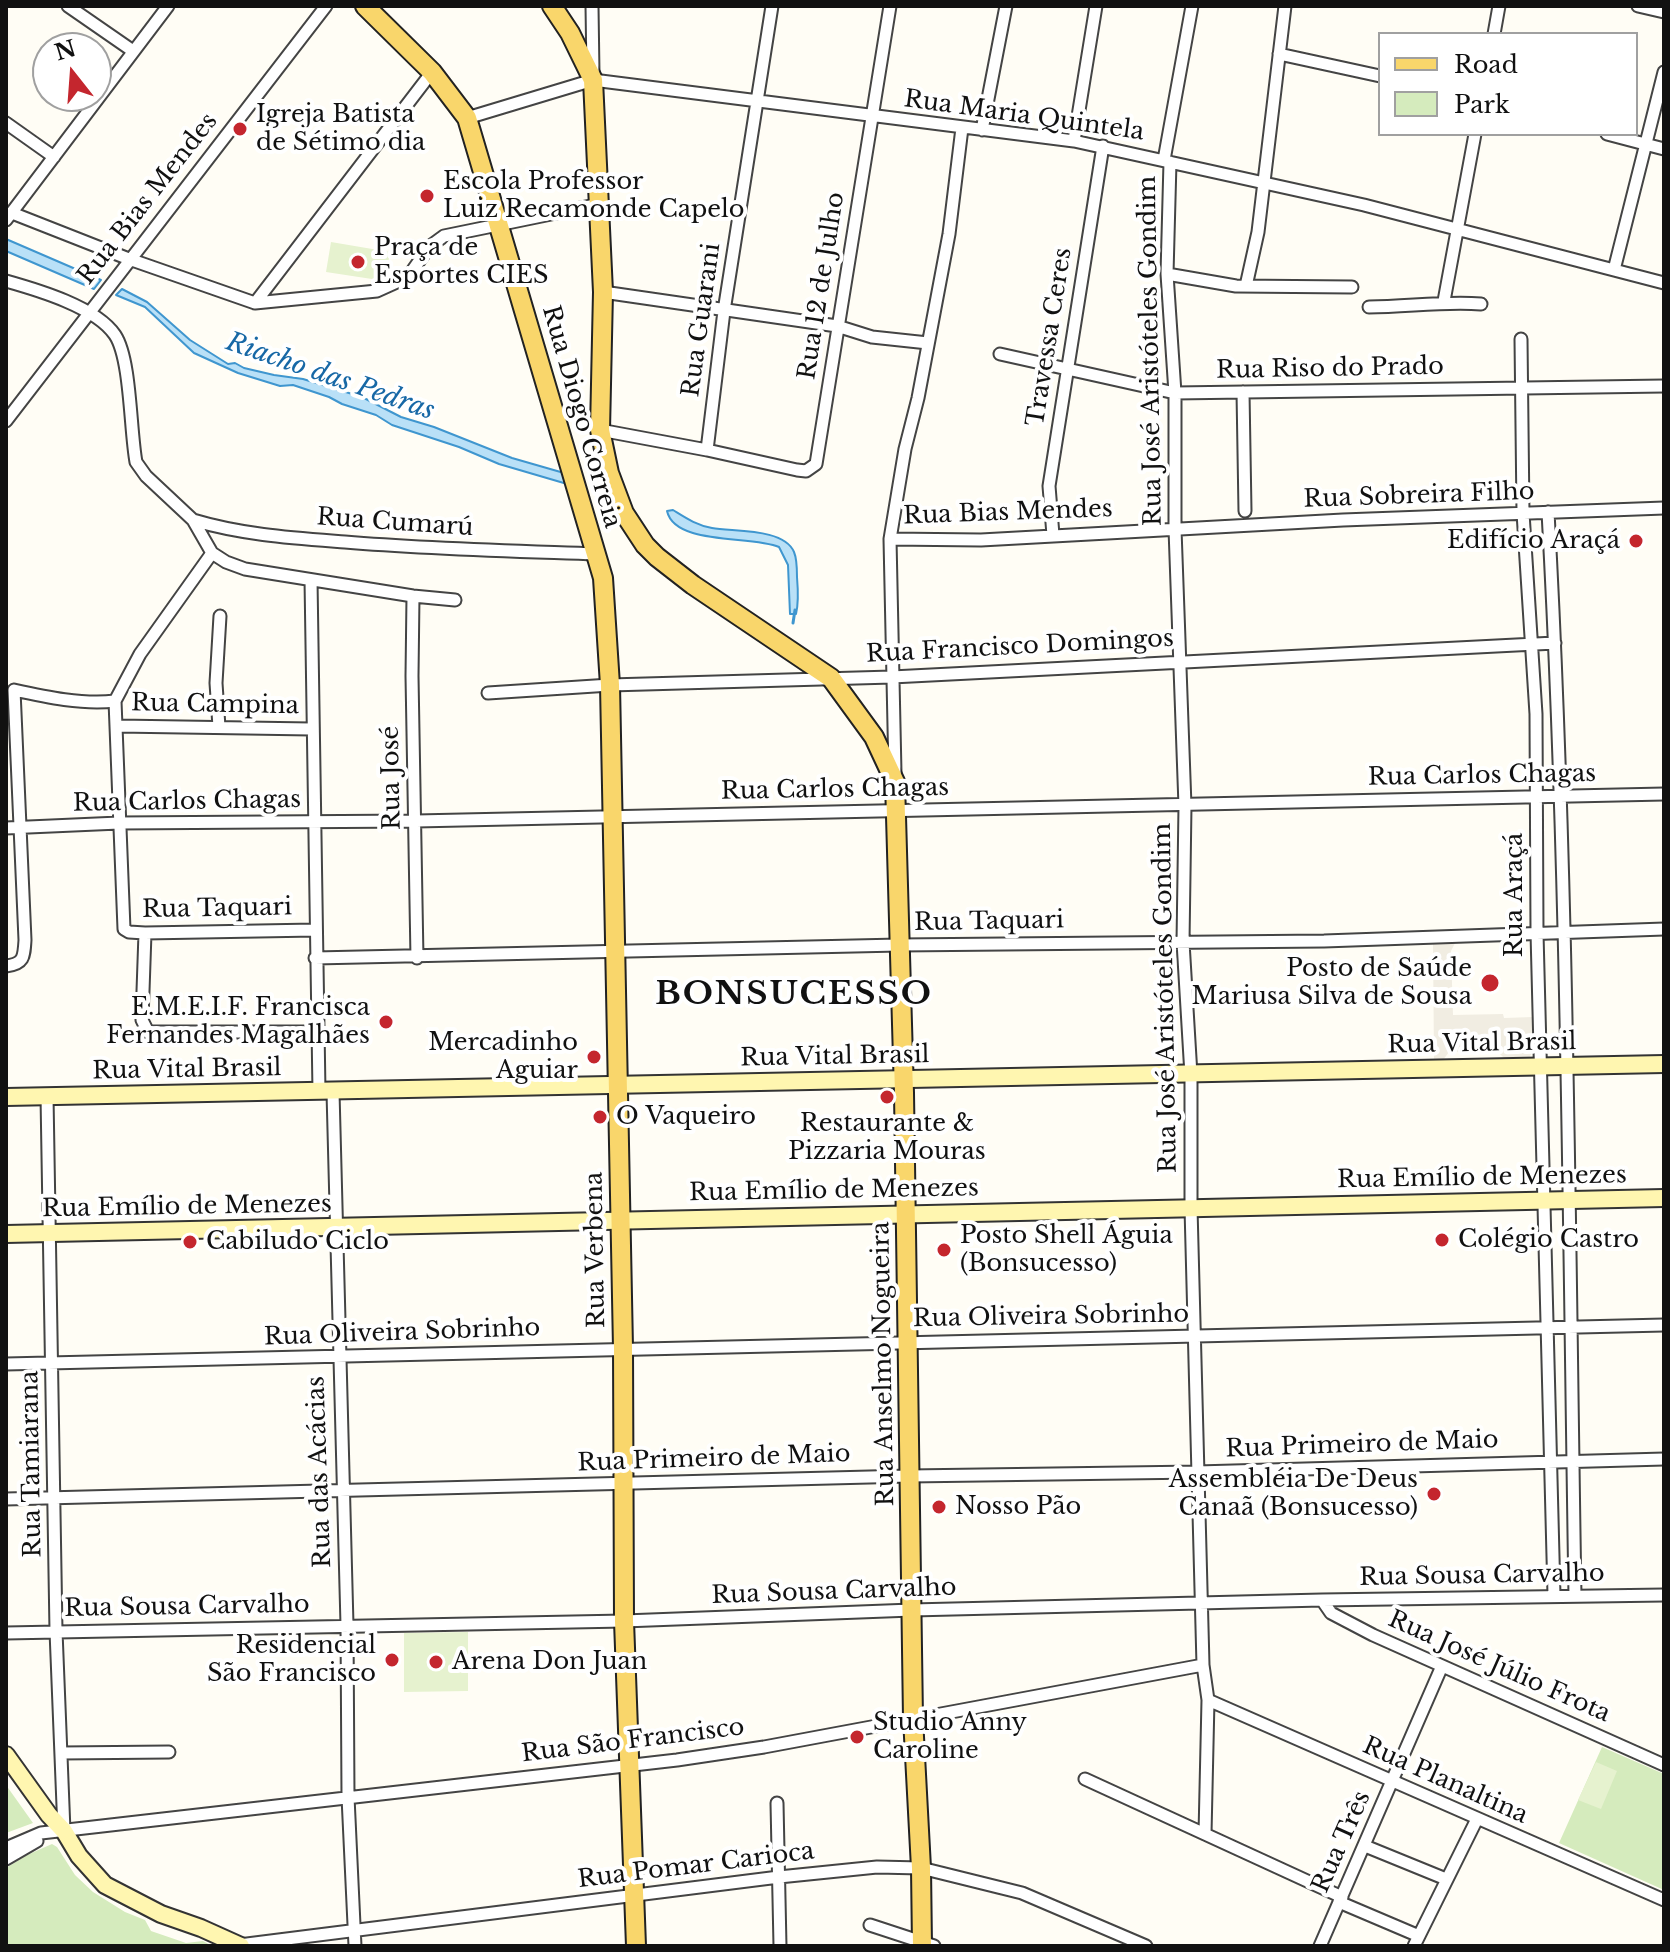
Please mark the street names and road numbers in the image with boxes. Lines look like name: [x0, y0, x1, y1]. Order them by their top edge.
street label: Rua Maria Quintela: [902, 85, 1146, 147]
street label: Rua Bias Mendes: [72, 108, 224, 290]
street label: Rua José Aristóteles Gondim: [1134, 176, 1168, 526]
street label: Rua 12 de Julho: [793, 190, 851, 382]
street label: Rua Guarani: [677, 241, 727, 399]
street label: Travessa Ceres: [1022, 246, 1078, 428]
street label: Rua Diogo Correia: [535, 303, 627, 531]
street label: Rua Riso do Prado: [1216, 353, 1444, 385]
street label: Rua Sobreira Filho: [1303, 478, 1535, 514]
street label: Rua Bias Mendes: [903, 495, 1113, 531]
street label: Rua Cumarú: [316, 503, 474, 543]
street label: Rua Francisco Domingos: [865, 625, 1175, 669]
street label: Rua Campina: [131, 689, 299, 721]
street label: Rua José: [377, 726, 407, 830]
street label: Rua Carlos Chagas: [1368, 760, 1596, 792]
street label: Rua Carlos Chagas: [721, 774, 949, 806]
street label: Rua Carlos Chagas: [73, 786, 301, 818]
street label: Rua José Aristóteles Gondim: [1149, 823, 1183, 1173]
street label: Rua Araçá: [1501, 833, 1529, 957]
street label: Rua Taquari: [142, 893, 292, 925]
street label: Rua Taquari: [914, 906, 1064, 938]
street label: Rua Vital Brasil: [1387, 1028, 1577, 1060]
street label: Rua Vital Brasil: [740, 1041, 930, 1073]
street label: Rua Vital Brasil: [92, 1054, 282, 1086]
street label: Rua Emílio de Menezes: [1337, 1161, 1627, 1195]
street label: Rua Verbena: [580, 1172, 612, 1328]
street label: Rua Emílio de Menezes: [689, 1174, 979, 1208]
street label: Rua Emílio de Menezes: [42, 1190, 332, 1224]
street label: Rua Anselmo Nogueira: [867, 1221, 901, 1507]
street label: Rua Oliveira Sobrinho: [913, 1300, 1189, 1334]
street label: Rua Oliveira Sobrinho: [263, 1314, 541, 1352]
street label: Rua Tamiarana: [16, 1370, 48, 1558]
street label: Rua das Acácias: [302, 1376, 338, 1568]
street label: Rua Primeiro de Maio: [1225, 1426, 1499, 1464]
street label: Rua Primeiro de Maio: [577, 1440, 851, 1478]
street label: Rua Sousa Carvalho: [1359, 1559, 1605, 1593]
street label: Rua Sousa Carvalho: [711, 1573, 957, 1611]
street label: Rua Sousa Carvalho: [64, 1590, 310, 1624]
street label: Rua José Júlio Frota: [1384, 1605, 1614, 1729]
street label: Rua São Francisco: [520, 1713, 746, 1769]
street label: Rua Planaltina: [1358, 1732, 1532, 1830]
street label: Rua Três: [1307, 1787, 1377, 1897]
street label: Rua Pomar Carioca: [576, 1837, 816, 1895]

